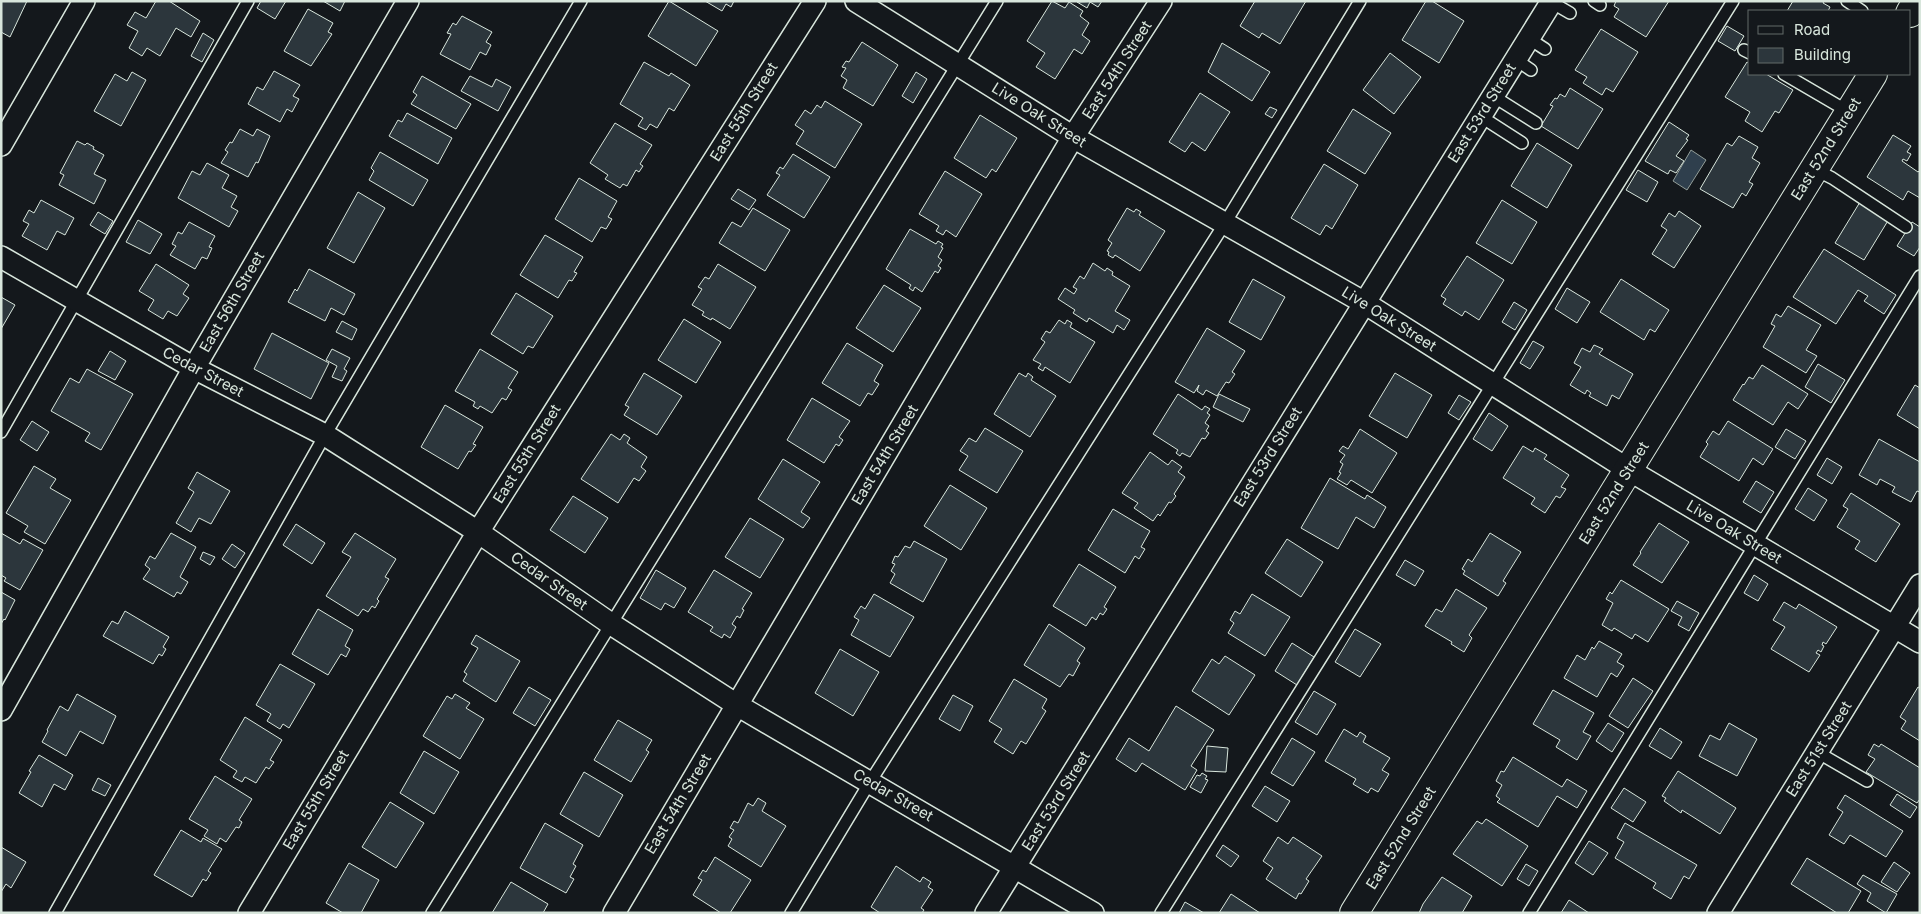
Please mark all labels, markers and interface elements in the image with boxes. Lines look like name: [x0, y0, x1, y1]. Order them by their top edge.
legend: [1748, 10, 1911, 75]
street label: East 54th Street: [1078, 17, 1156, 123]
text: Road: [1794, 20, 1830, 39]
text: Building: [1794, 45, 1851, 64]
street label: East 55th Street: [706, 59, 782, 165]
street label: East 53rd Street: [1443, 59, 1520, 166]
street label: Live Oak Street: [988, 78, 1090, 151]
street label: East 52nd Street: [1786, 94, 1865, 204]
street label: East 56th Street: [195, 248, 268, 356]
street label: Live Oak Street: [1338, 282, 1440, 355]
street label: Cedar Street: [159, 342, 247, 401]
street label: East 55th Street: [489, 401, 565, 507]
street label: East 54th Street: [847, 401, 922, 508]
street label: East 53rd Street: [1229, 403, 1306, 510]
street label: East 52nd Street: [1574, 438, 1653, 548]
street label: Live Oak Street: [1683, 496, 1785, 568]
street label: Cedar Street: [507, 547, 591, 614]
street label: East 51st Street: [1782, 697, 1856, 800]
street label: East 55th Street: [278, 746, 353, 853]
street label: East 53rd Street: [1017, 747, 1094, 854]
street label: East 54th Street: [640, 750, 715, 857]
street label: Cedar Street: [850, 764, 937, 825]
street label: East 52nd Street: [1361, 783, 1440, 893]

